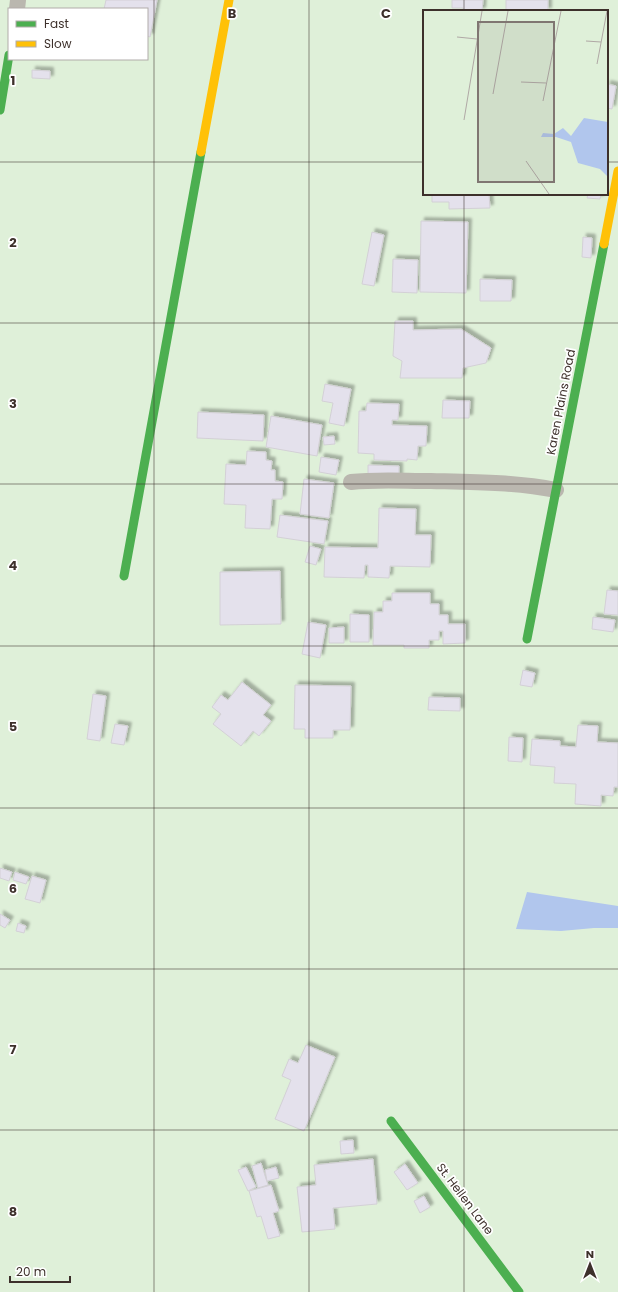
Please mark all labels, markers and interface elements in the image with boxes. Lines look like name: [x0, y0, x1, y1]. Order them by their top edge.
text: B: [228, 4, 237, 23]
text: C: [381, 4, 391, 23]
legend: [8, 8, 148, 60]
inset map: [423, 10, 608, 195]
text: Fast: [44, 15, 69, 32]
text: Slow: [44, 35, 72, 52]
text: 1: [11, 71, 15, 90]
text: 2: [9, 233, 17, 252]
street label: Karen Plains Road: [542, 348, 579, 456]
text: 3: [9, 394, 17, 413]
text: 4: [9, 556, 18, 575]
text: 5: [9, 717, 17, 736]
text: 6: [9, 879, 17, 898]
text: 7: [10, 1040, 17, 1059]
street label: St. Hellen Lane: [433, 1159, 498, 1238]
text: 8: [9, 1202, 17, 1221]
north arrow: [570, 1244, 610, 1284]
text: N: [586, 1246, 594, 1262]
scale bar: [10, 1258, 70, 1284]
text: 20 m: [16, 1263, 46, 1280]

